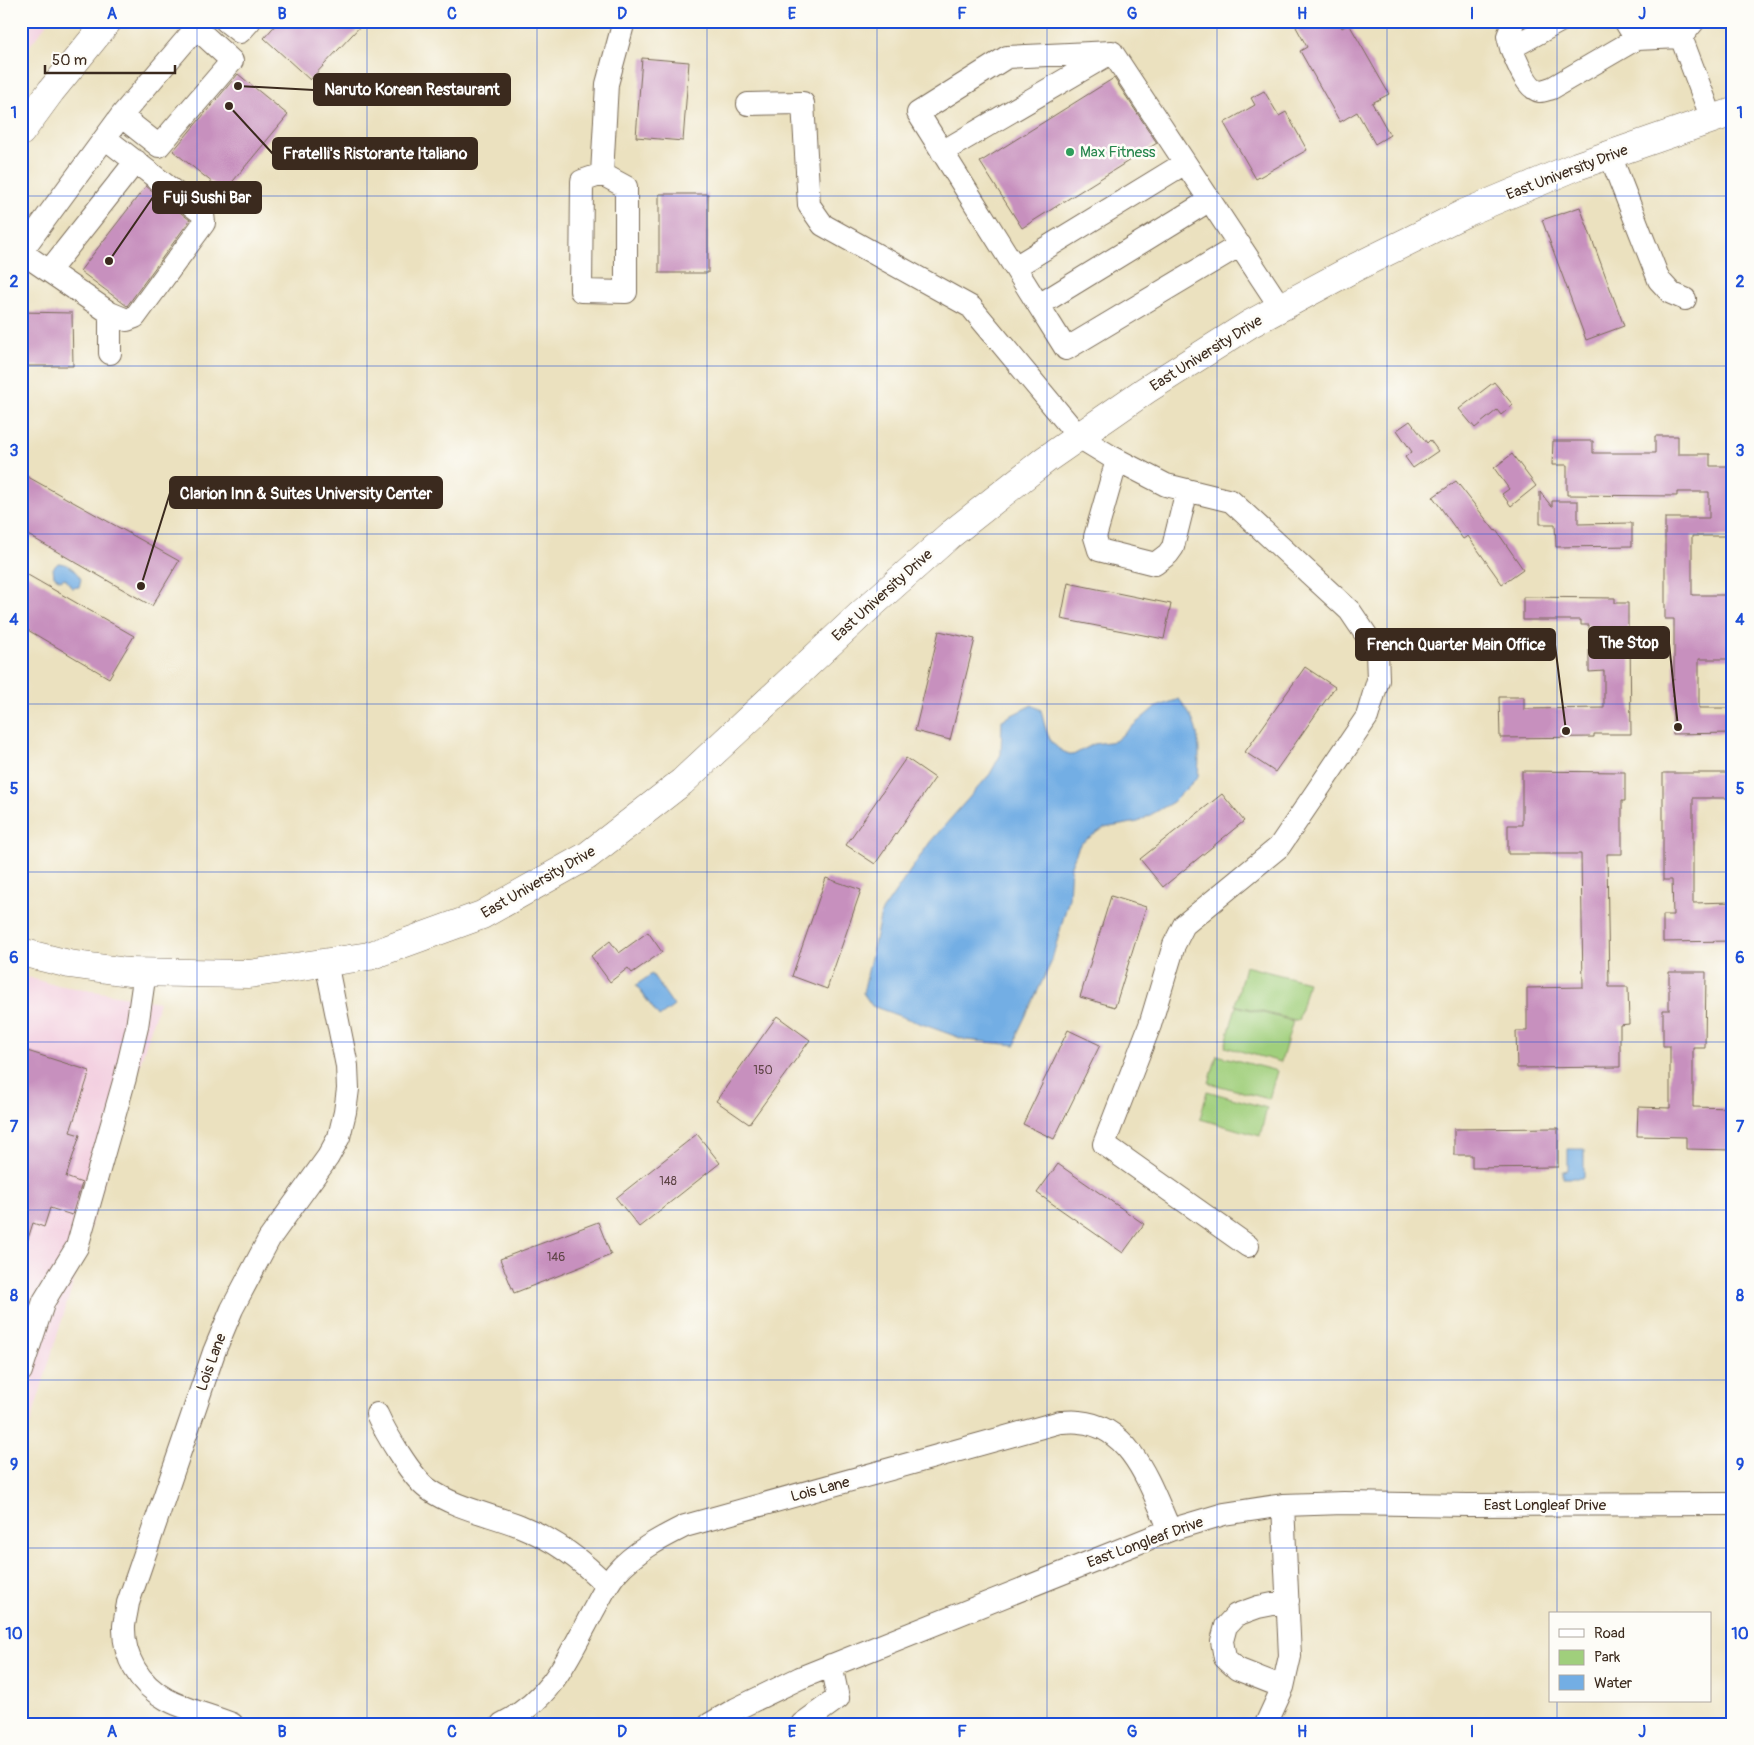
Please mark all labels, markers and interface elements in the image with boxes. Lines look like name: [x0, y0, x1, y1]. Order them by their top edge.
text: A: [107, 4, 118, 24]
text: B: [277, 4, 287, 24]
text: C: [447, 4, 457, 24]
text: D: [617, 4, 627, 24]
text: E: [788, 4, 797, 24]
text: F: [957, 4, 967, 24]
text: G: [1127, 4, 1138, 24]
text: H: [1297, 4, 1307, 24]
text: I: [1470, 4, 1474, 24]
text: J: [1638, 4, 1646, 24]
scale bar: [45, 42, 175, 74]
text: 50 m: [52, 51, 87, 70]
callout: Naruto Korean Restaurant: [314, 74, 510, 105]
text: Naruto Korean Restaurant: [324, 80, 500, 100]
text: 1: [11, 103, 17, 123]
text: 1: [1737, 103, 1743, 123]
callout: Fratelli's Ristorante Italiano: [273, 138, 477, 169]
street label: East University Drive: [1504, 140, 1631, 204]
place label: Max Fitness: [1080, 143, 1156, 162]
text: Fratelli's Ristorante Italiano: [283, 144, 468, 164]
marker: Max Fitness: [1064, 146, 1076, 158]
callout: Fuji Sushi Bar: [153, 182, 261, 213]
text: Fuji Sushi Bar: [163, 188, 251, 208]
text: 2: [10, 272, 19, 292]
text: 2: [1736, 272, 1745, 292]
street label: East University Drive: [1147, 311, 1266, 396]
text: 3: [10, 441, 19, 461]
text: 3: [1736, 441, 1745, 461]
callout: Clarion Inn & Suites University Center: [170, 477, 442, 508]
text: Clarion Inn & Suites University Center: [180, 484, 432, 504]
street label: East University Drive: [828, 545, 937, 646]
text: 4: [9, 610, 19, 630]
text: 4: [1735, 610, 1745, 630]
callout: The Stop: [1589, 627, 1669, 658]
callout: French Quarter Main Office: [1356, 629, 1555, 660]
text: The Stop: [1598, 633, 1659, 653]
text: French Quarter Main Office: [1367, 635, 1547, 655]
text: 5: [10, 779, 19, 799]
text: 5: [1736, 779, 1745, 799]
street label: East University Drive: [478, 842, 599, 923]
text: 6: [9, 948, 19, 968]
text: 6: [1735, 948, 1745, 968]
house number: 150: [753, 1063, 773, 1078]
text: 7: [10, 1117, 19, 1137]
text: 7: [1736, 1117, 1745, 1137]
house number: 148: [659, 1174, 677, 1189]
house number: 146: [547, 1250, 565, 1265]
text: 8: [10, 1286, 18, 1306]
text: 8: [1736, 1286, 1744, 1306]
street label: Lois Lane: [192, 1330, 231, 1394]
text: 9: [10, 1455, 18, 1475]
text: 9: [1736, 1455, 1744, 1475]
street label: Lois Lane: [789, 1472, 852, 1506]
street label: East Longleaf Drive: [1484, 1496, 1607, 1515]
street label: East Longleaf Drive: [1084, 1512, 1207, 1572]
legend: [1549, 1612, 1712, 1702]
text: 10: [5, 1624, 23, 1644]
text: Road: [1594, 1624, 1625, 1643]
text: 10: [1731, 1624, 1749, 1644]
text: Park: [1594, 1648, 1621, 1667]
text: Water: [1594, 1674, 1633, 1693]
text: A: [107, 1722, 118, 1742]
text: B: [277, 1722, 287, 1742]
text: C: [447, 1722, 457, 1742]
text: D: [617, 1722, 627, 1742]
text: E: [788, 1722, 797, 1742]
text: F: [957, 1722, 967, 1742]
text: G: [1127, 1722, 1138, 1742]
text: H: [1297, 1722, 1307, 1742]
text: I: [1470, 1722, 1474, 1742]
text: J: [1638, 1722, 1646, 1742]

